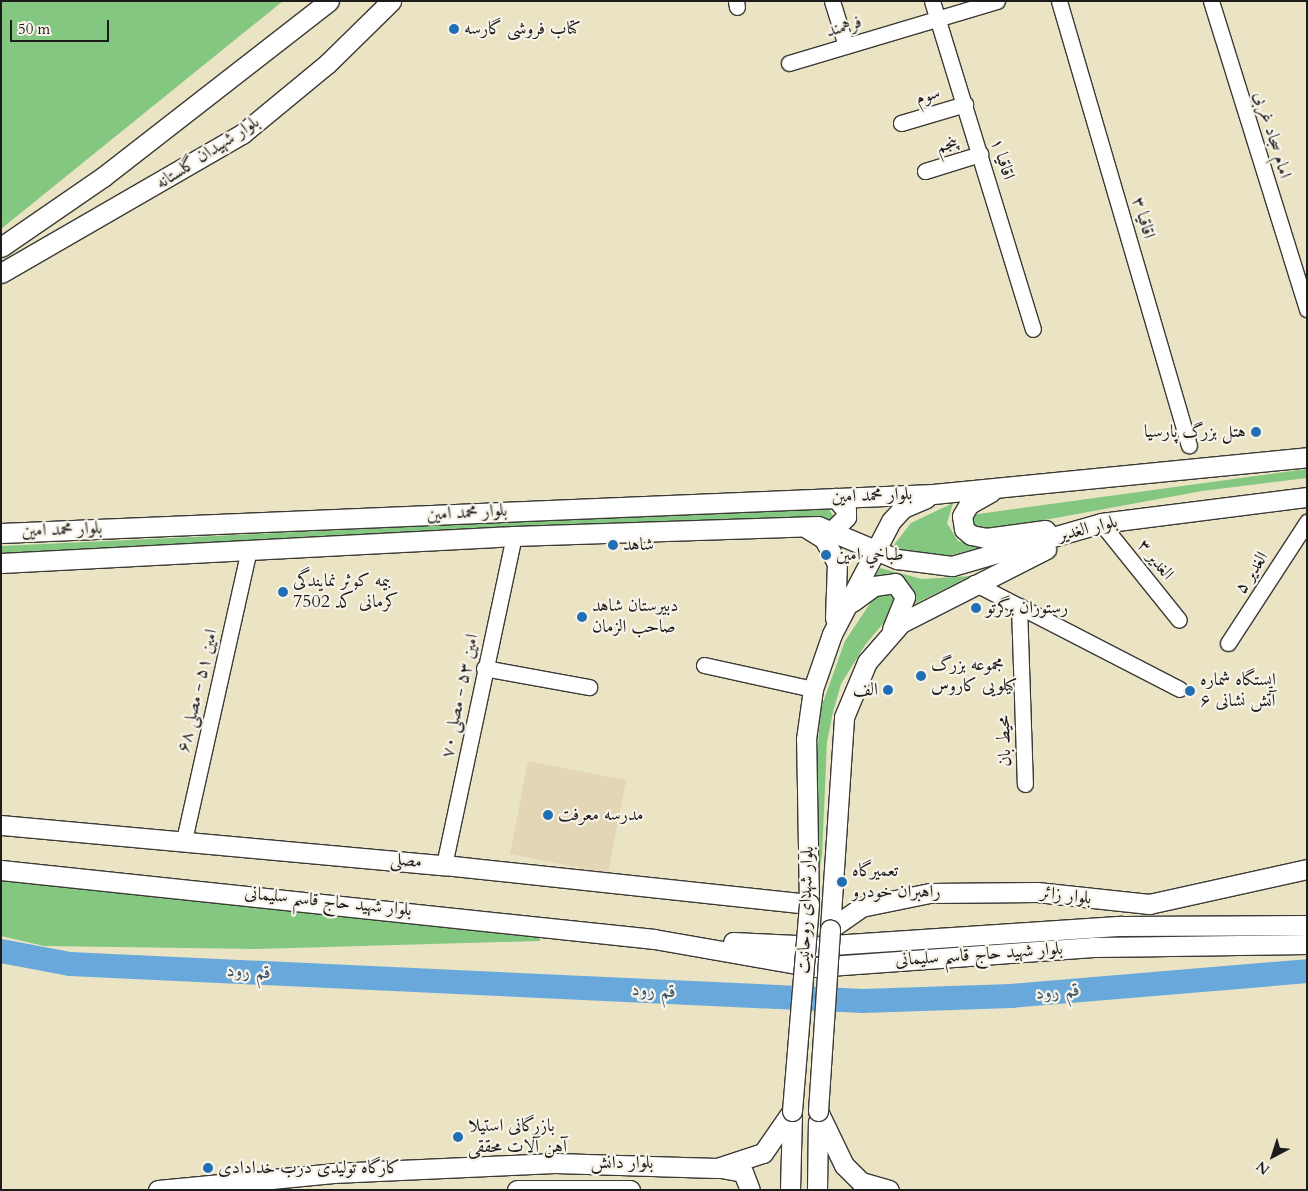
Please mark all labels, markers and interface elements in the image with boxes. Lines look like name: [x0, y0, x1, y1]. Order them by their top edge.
scale bar: [12, 10, 111, 42]
street label: فرهمند: [823, 11, 865, 43]
place label: کتاب فروشی گارسه: [464, 18, 581, 40]
text: 50 m: [18, 19, 50, 39]
marker: کتاب فروشی گارسه: [448, 23, 460, 35]
street label: سوم: [913, 82, 943, 110]
street label: امام سجاد غربی: [1249, 89, 1295, 181]
street label: بلوار شهیدان گلستانه: [152, 112, 264, 194]
street label: پنجم: [934, 132, 960, 158]
street label: اقاقیا ۱: [985, 135, 1019, 183]
street label: اقاقیا ۳: [1127, 195, 1159, 241]
place label: هتل بزرگ پارسیا: [1144, 421, 1246, 443]
marker: هتل بزرگ پارسیا: [1250, 426, 1262, 438]
street label: بلوار محمد امین: [831, 484, 913, 508]
street label: بلوار محمد امین: [426, 500, 508, 526]
street label: بلوار الغدیر: [1056, 511, 1120, 547]
street label: بلوار محمد امین: [21, 518, 103, 542]
place label: شاهد: [623, 534, 654, 556]
street label: الغدیر ۳: [1132, 535, 1178, 585]
marker: شاهد: [607, 539, 619, 551]
place label: طباخي امين: [836, 544, 904, 566]
street label: الغدیر ۵: [1230, 548, 1274, 598]
marker: طباخي امين: [820, 549, 832, 561]
place label: بیمه کوثر نمایندگی کرمانی کد 7502: [293, 571, 398, 614]
marker: بیمه کوثر نمایندگی کرمانی کد 7502: [277, 586, 289, 598]
place label: دبیرستان شاهد صاحب الزمان: [592, 596, 678, 638]
place label: رستوران برگرتو: [986, 597, 1068, 619]
marker: رستوران برگرتو: [970, 602, 982, 614]
marker: دبیرستان شاهد صاحب الزمان: [576, 611, 588, 623]
street label: امین ۵۱ - مصلی ۶۸: [173, 627, 223, 755]
street label: امین ۵۳ - مصلی ۷۰: [436, 632, 484, 760]
place label: مجموعه بزرگ کیلویی کاروس: [931, 655, 1017, 698]
marker: مجموعه بزرگ کیلویی کاروس: [915, 670, 927, 682]
place label: ایستگاه شماره ۶ آتش نشانی: [1200, 670, 1276, 712]
place label: الف: [853, 679, 878, 701]
marker: الف: [882, 684, 894, 696]
marker: ایستگاه شماره ۶ آتش نشانی: [1184, 685, 1196, 697]
street label: محیط بان: [993, 715, 1017, 767]
place label: مدرسه معرفت: [558, 804, 644, 826]
marker: مدرسه معرفت: [542, 809, 554, 821]
street label: بلوار شهدای روحانیت: [793, 846, 819, 974]
street label: مصلی: [389, 849, 423, 873]
place label: تعمیرگاه راهبران خودرو: [852, 861, 941, 904]
marker: تعمیرگاه راهبران خودرو: [836, 876, 848, 888]
street label: بلوار شهید حاج قاسم سلیمانی: [243, 882, 413, 922]
street label: بلوار زائر: [1039, 882, 1093, 910]
street label: بلوار شهید حاج قاسم سلیمانی: [894, 938, 1064, 972]
water label: قم رود: [226, 959, 272, 985]
water label: قم رود: [631, 978, 677, 1004]
water label: قم رود: [1035, 979, 1081, 1005]
place label: بازرگانی استیلا آهن آلات محققی: [468, 1116, 567, 1158]
marker: بازرگانی استیلا آهن آلات محققی: [452, 1131, 464, 1143]
north arrow: [1248, 1131, 1298, 1181]
street label: بلوار دانش: [591, 1152, 653, 1174]
place label: کارگاه تولیدی درب خدادادی: [218, 1157, 400, 1179]
text: N: [1252, 1157, 1274, 1179]
marker: کارگاه تولیدی درب خدادادی: [202, 1162, 214, 1174]

